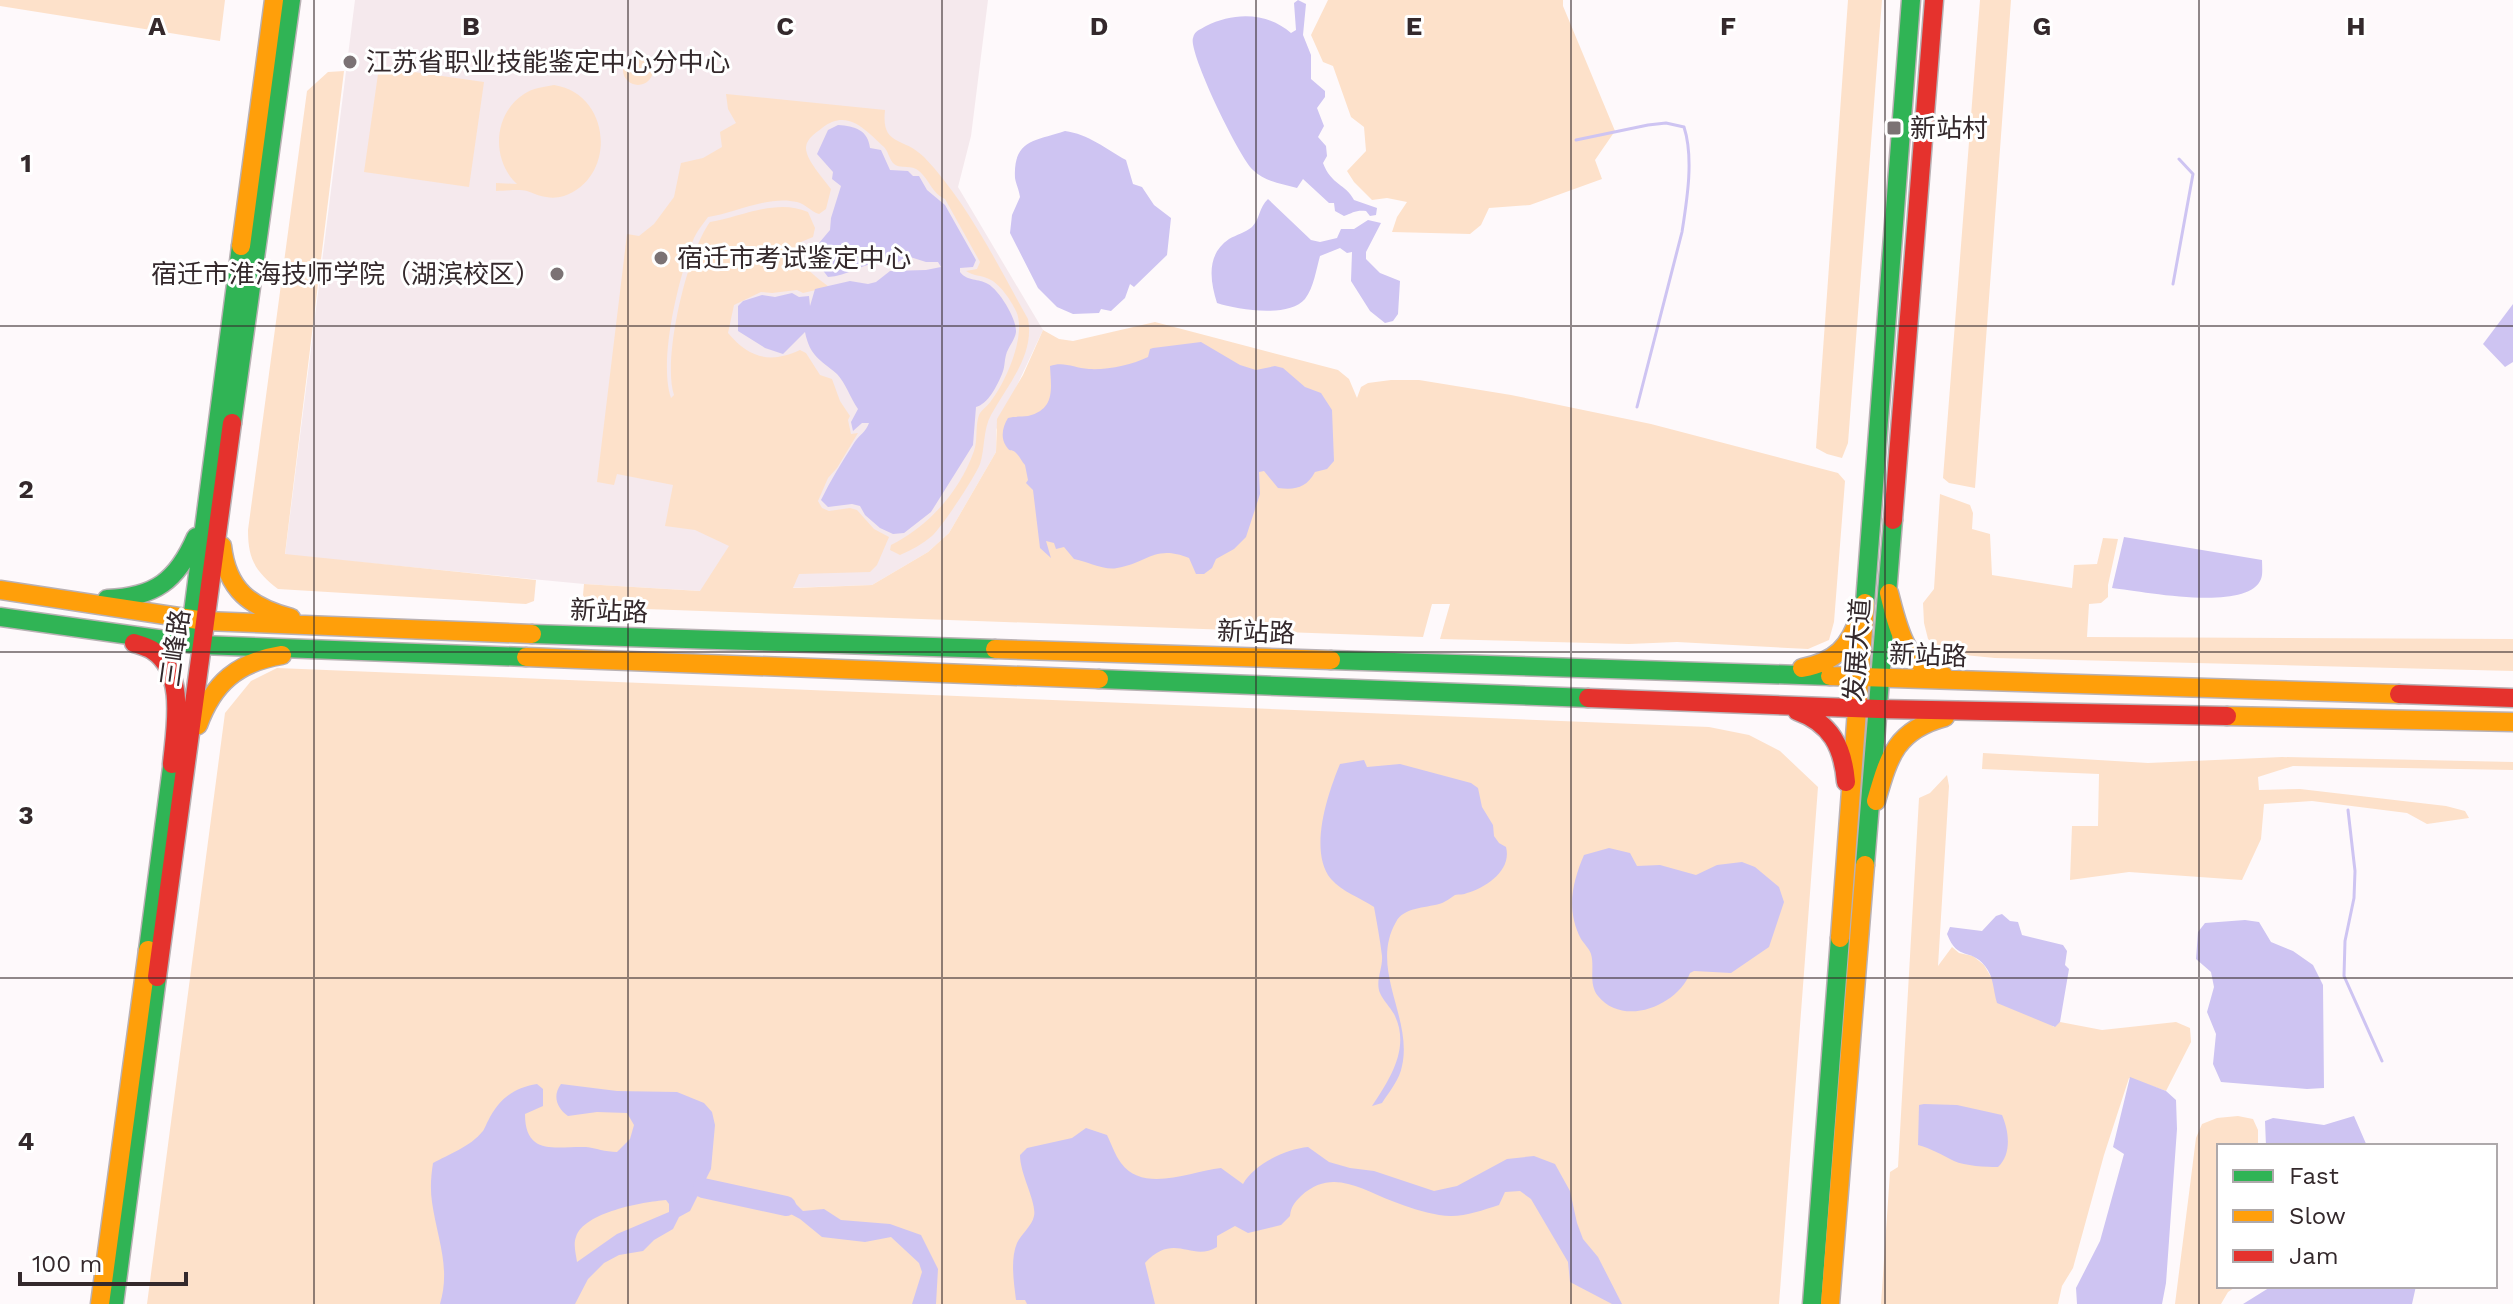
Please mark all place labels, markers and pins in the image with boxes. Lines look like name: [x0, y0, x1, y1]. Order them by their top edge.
place label: 江苏省职业技能鉴定中心分中心: [366, 47, 730, 77]
marker: 江苏省职业技能鉴定中心分中心: [341, 53, 359, 71]
place label: 新站村: [1910, 113, 1988, 143]
marker: 新站村: [1885, 119, 1903, 137]
place label: 宿迁市考试鉴定中心: [677, 243, 911, 273]
marker: 宿迁市考试鉴定中心: [652, 249, 670, 267]
place label: 宿迁市淮海技师学院（湖滨校区）: [151, 259, 541, 289]
marker: 宿迁市淮海技师学院（湖滨校区）: [548, 265, 566, 283]

